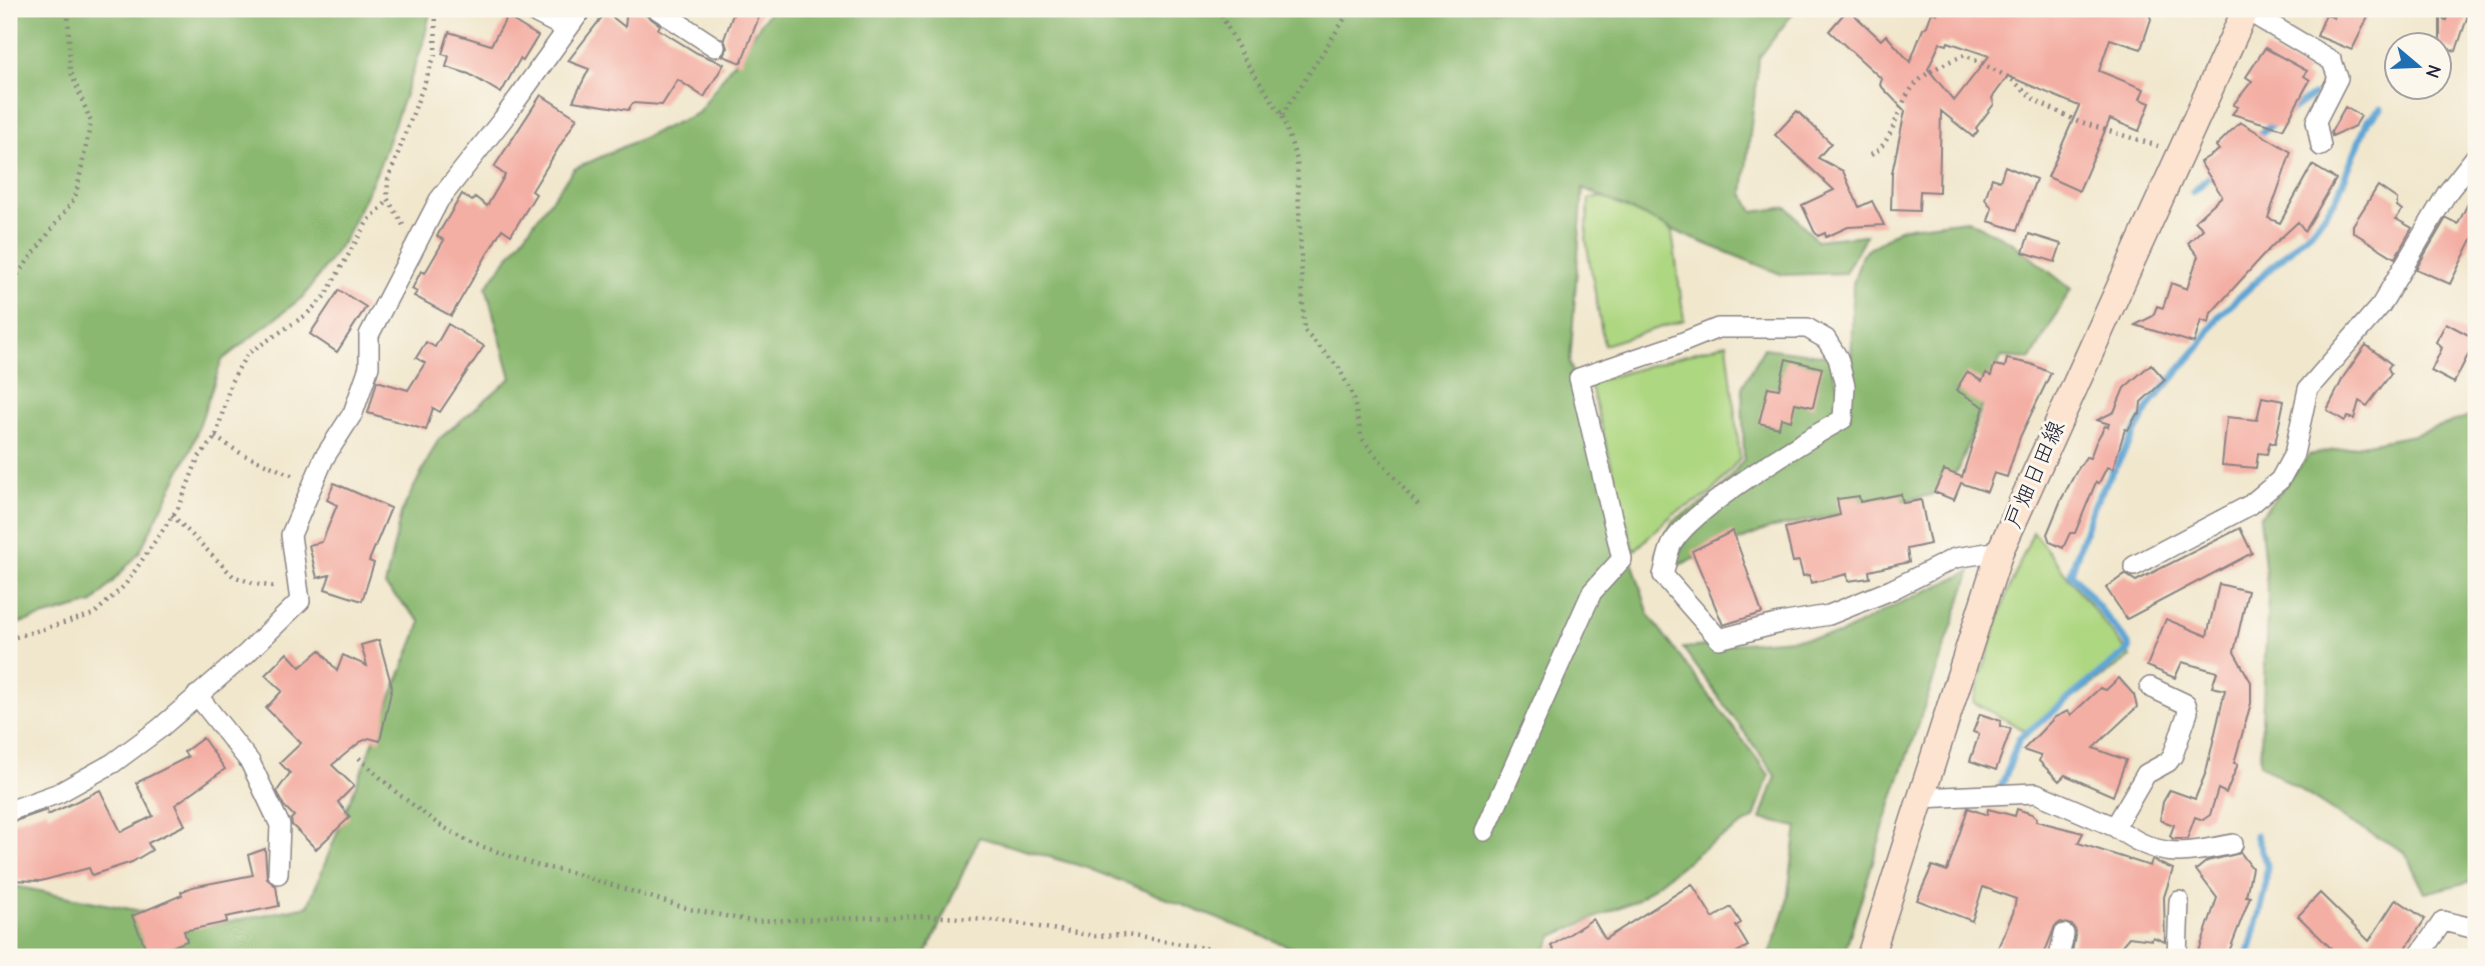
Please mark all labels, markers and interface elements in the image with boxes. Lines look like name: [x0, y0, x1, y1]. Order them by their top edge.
north arrow: [2384, 32, 2454, 102]
text: N: [2421, 62, 2446, 81]
street label: 戸畑日田線: [1999, 416, 2070, 532]

